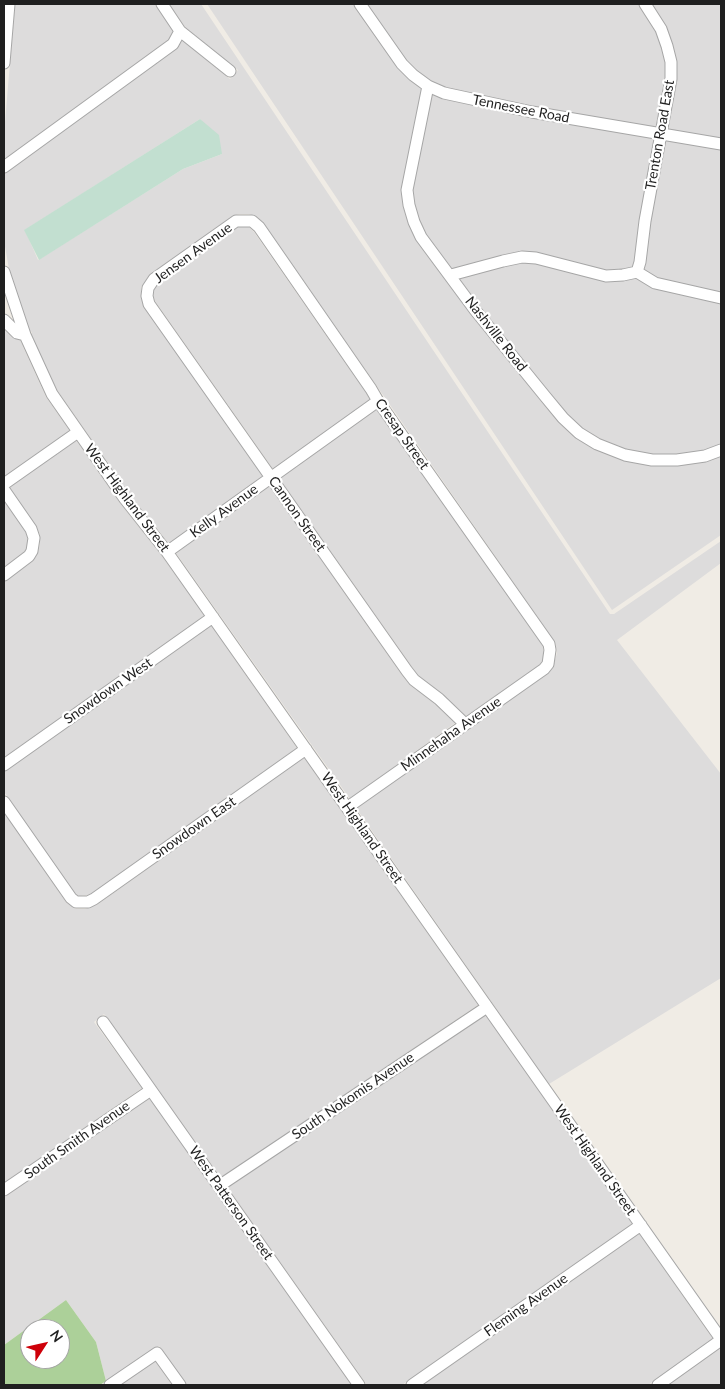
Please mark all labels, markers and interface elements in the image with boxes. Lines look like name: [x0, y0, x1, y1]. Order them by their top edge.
street label: Trenton Road East: [642, 79, 678, 191]
street label: Tennessee Road: [471, 91, 571, 127]
street label: Jensen Avenue: [151, 219, 235, 287]
street label: Nashville Road: [462, 293, 530, 375]
street label: Cresap Street: [371, 395, 433, 473]
street label: West Highland Street: [81, 441, 173, 555]
street label: Cannon Street: [265, 473, 329, 555]
street label: Kelly Avenue: [187, 481, 261, 541]
street label: Snowdown West: [60, 654, 156, 728]
street label: Minnehaha Avenue: [398, 693, 504, 775]
street label: West Highland Street: [318, 769, 406, 887]
street label: Snowdown East: [149, 793, 239, 863]
street label: South Nokomis Avenue: [289, 1049, 417, 1143]
street label: South Smith Avenue: [21, 1097, 133, 1183]
street label: West Highland Street: [551, 1101, 639, 1219]
street label: West Patterson Street: [185, 1143, 277, 1263]
street label: Fleming Avenue: [481, 1270, 571, 1340]
north arrow: [20, 1319, 70, 1369]
text: N: [47, 1326, 67, 1345]

